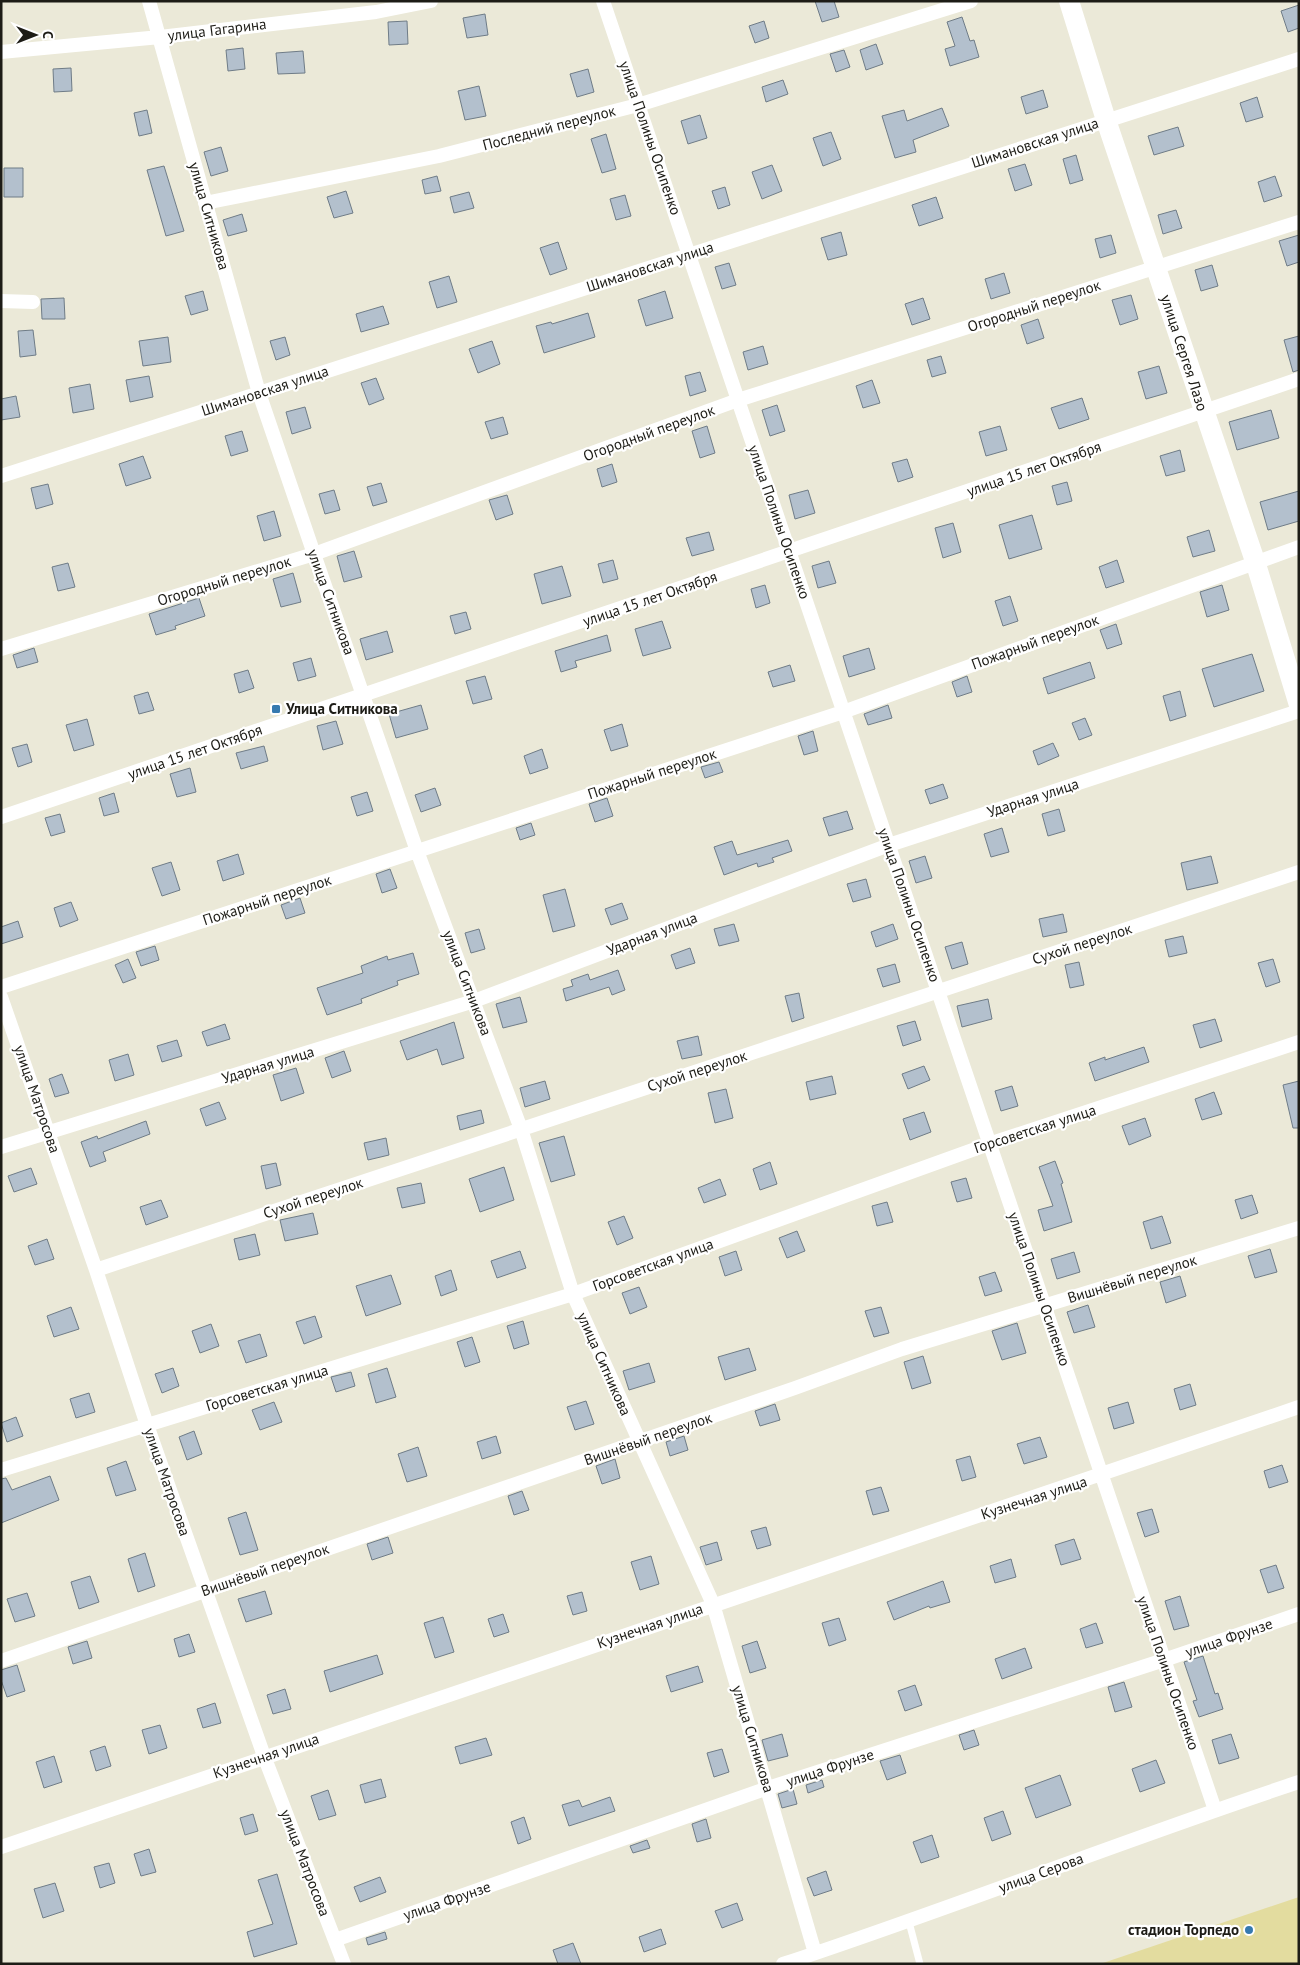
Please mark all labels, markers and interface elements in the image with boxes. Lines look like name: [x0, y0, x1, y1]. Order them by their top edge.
north arrow: [10, 10, 60, 60]
street label: улица Гагарина: [166, 14, 267, 45]
text: С: [39, 31, 57, 39]
street label: улица Полины Осипенко: [615, 58, 686, 217]
street label: Последний переулок: [480, 100, 618, 154]
street label: Шимановская улица: [969, 113, 1101, 172]
street label: улица Ситникова: [185, 160, 234, 272]
street label: Шимановская улица: [584, 237, 716, 296]
street label: Огородный переулок: [965, 275, 1103, 336]
street label: улица Сергея Лазо: [1157, 292, 1212, 413]
street label: Шимановская улица: [199, 361, 331, 420]
street label: Огородный переулок: [580, 400, 718, 465]
street label: улица 15 лет Октября: [964, 437, 1104, 500]
street label: улица Полины Осипенко: [744, 442, 815, 601]
street label: улица Ситникова: [304, 546, 359, 657]
street label: Огородный переулок: [155, 551, 294, 610]
street label: улица 15 лет Октября: [580, 567, 720, 630]
street label: Пожарный переулок: [969, 609, 1102, 673]
place label: Улица Ситникова: [285, 699, 398, 718]
marker: Улица Ситникова: [270, 703, 282, 715]
street label: улица 15 лет Октября: [125, 720, 265, 783]
street label: Пожарный переулок: [585, 744, 719, 803]
street label: Ударная улица: [985, 774, 1081, 821]
street label: улица Полины Осипенко: [874, 825, 945, 984]
street label: Пожарный переулок: [200, 870, 334, 929]
street label: Ударная улица: [604, 908, 700, 960]
street label: Сухой переулок: [1030, 918, 1135, 969]
street label: улица Ситникова: [439, 928, 496, 1038]
street label: Ударная улица: [219, 1041, 316, 1088]
street label: улица Матросова: [10, 1042, 65, 1155]
street label: Сухой переулок: [645, 1045, 750, 1096]
street label: Горсоветская улица: [971, 1100, 1098, 1157]
street label: Сухой переулок: [261, 1172, 366, 1223]
street label: улица Полины Осипенко: [1004, 1209, 1075, 1368]
street label: Горсоветская улица: [590, 1234, 716, 1295]
street label: Вишнёвый переулок: [1065, 1250, 1199, 1307]
street label: улица Ситникова: [573, 1309, 636, 1418]
street label: Горсоветская улица: [203, 1360, 330, 1415]
street label: Вишнёвый переулок: [581, 1407, 715, 1469]
street label: улица Матросова: [140, 1425, 195, 1538]
street label: Кузнечная улица: [978, 1471, 1089, 1524]
street label: Вишнёвый переулок: [198, 1538, 332, 1600]
street label: улица Полины Осипенко: [1133, 1593, 1204, 1752]
street label: Кузнечная улица: [594, 1599, 705, 1653]
street label: улица Фрунзе: [1183, 1614, 1275, 1661]
street label: улица Ситникова: [728, 1683, 779, 1795]
street label: Кузнечная улица: [210, 1729, 321, 1783]
street label: улица Фрунзе: [784, 1744, 876, 1791]
street label: улица Матросова: [276, 1807, 335, 1919]
street label: улица Серова: [996, 1848, 1086, 1897]
street label: улица Фрунзе: [401, 1877, 493, 1924]
place label: стадион Торпедо: [1128, 1920, 1239, 1939]
marker: стадион Торпедо: [1243, 1924, 1255, 1936]

